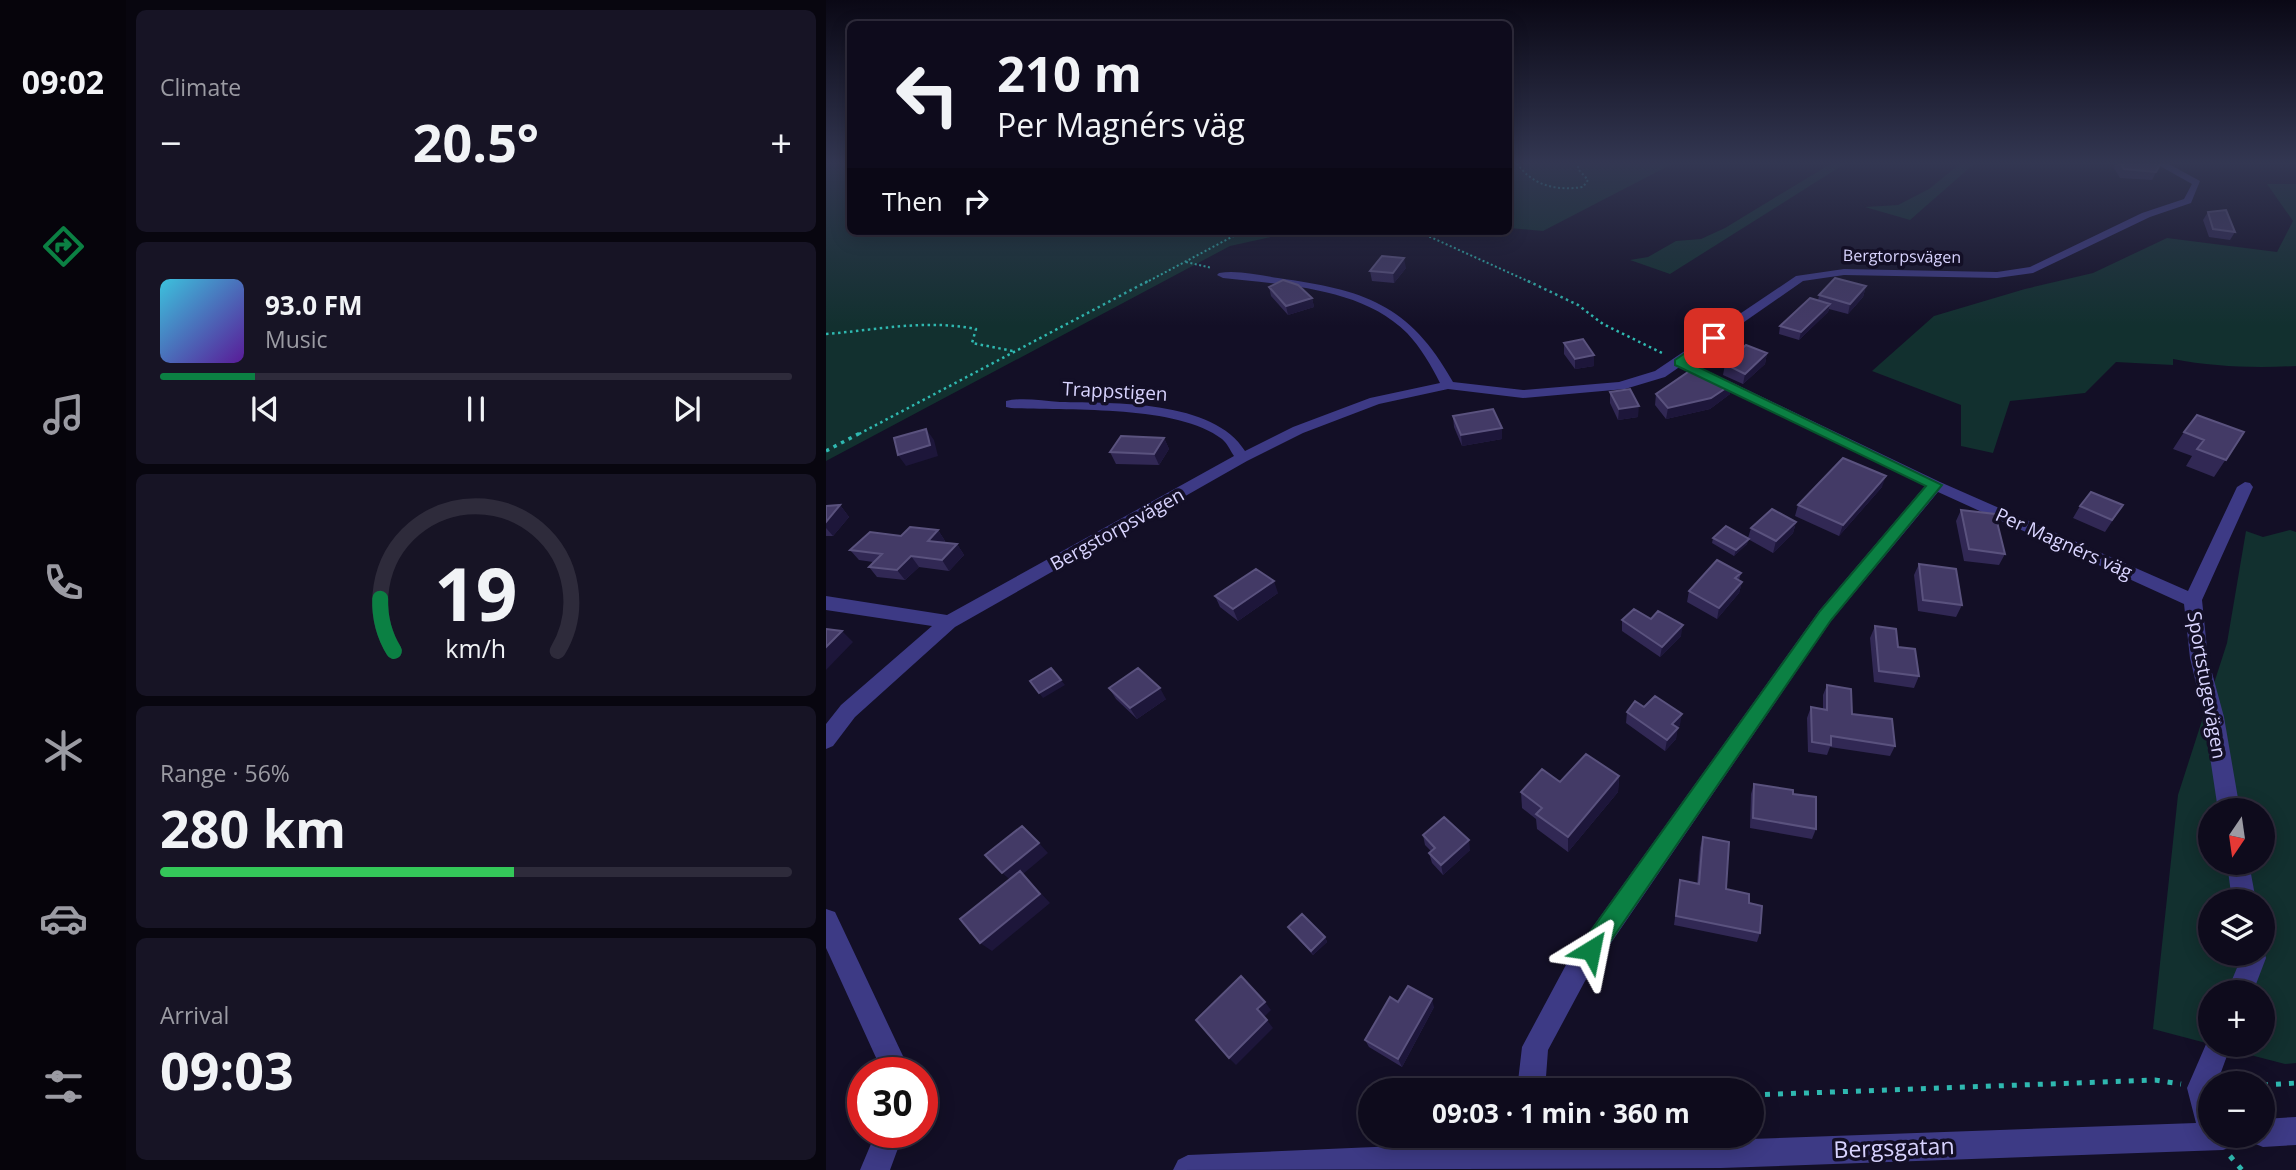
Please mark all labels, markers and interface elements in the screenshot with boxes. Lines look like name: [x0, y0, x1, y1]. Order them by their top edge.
text: 210 m: [997, 40, 1142, 106]
icon: left: [882, 49, 973, 140]
text: 09:02: [22, 60, 104, 103]
text: Climate: [160, 71, 241, 103]
text: Per Magnérs väg: [997, 103, 1245, 146]
text: 20.5°: [413, 106, 539, 177]
text: −: [160, 116, 182, 168]
text: +: [770, 116, 792, 168]
icon: right: [957, 182, 995, 220]
text: Then: [882, 183, 943, 219]
icon: directions: [39, 222, 88, 271]
street label: Bergtorpsvägen: [1843, 244, 1961, 268]
text: 93.0 FM: [265, 287, 363, 323]
pin: [1684, 308, 1744, 368]
icon: arrive: [1695, 319, 1733, 357]
text: Music: [265, 323, 328, 355]
street label: Trappstigen: [1062, 375, 1168, 407]
icon: music: [39, 390, 88, 439]
icon: previous: [246, 390, 284, 428]
icon: pause: [457, 390, 495, 428]
icon: next: [668, 390, 706, 428]
street label: Bergstorpsvägen: [1045, 481, 1189, 577]
street label: Per Magnérs väg: [1991, 501, 2137, 585]
text: 19: [434, 543, 518, 642]
icon: phone: [39, 558, 88, 607]
street label: Sportstugevägen: [2181, 609, 2233, 761]
text: km/h: [446, 631, 506, 665]
icon: climate: [39, 726, 88, 775]
text: Range · 56%: [160, 757, 290, 789]
text: 280 km: [160, 792, 346, 863]
north arrow: [2198, 798, 2275, 875]
map controls: [2198, 798, 2275, 1148]
button: layers: [2198, 889, 2275, 966]
icon: car: [39, 894, 88, 943]
position arrow: [1554, 913, 1628, 987]
button: +: [2198, 980, 2275, 1057]
text: Arrival: [160, 999, 229, 1031]
text: 09:03: [160, 1034, 294, 1105]
speed limit sign: 30: [847, 1057, 938, 1148]
icon: filters: [39, 1062, 88, 1111]
button: −: [2198, 1071, 2275, 1148]
text: 09:03 · 1 min · 360 m: [1432, 1095, 1690, 1131]
street label: Bergsgatan: [1833, 1129, 1955, 1165]

